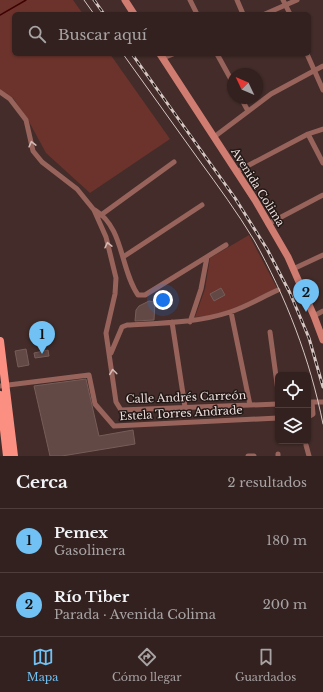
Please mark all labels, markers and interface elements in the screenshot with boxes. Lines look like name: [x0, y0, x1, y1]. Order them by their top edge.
search box: [12, 12, 311, 56]
icon: search: [26, 23, 48, 45]
text: Buscar aquí: [58, 25, 147, 44]
north arrow: [227, 68, 263, 104]
one-way arrow: [28, 141, 36, 147]
street label: Avenida Colima: [228, 144, 288, 230]
one-way arrow: [104, 242, 112, 248]
pin: 2: [293, 279, 319, 312]
your location: [153, 290, 173, 310]
pin: 1: [29, 321, 55, 354]
one-way arrow: [109, 369, 118, 375]
map controls: [275, 372, 311, 444]
button: locate: [275, 372, 311, 408]
street label: Calle Andrés Carreón: [126, 388, 247, 406]
street label: Estela Torres Andrade: [119, 403, 243, 423]
button: layers: [275, 408, 311, 444]
text: Cerca: [16, 472, 68, 493]
text: 2 resultados: [228, 474, 307, 491]
text: Pemex: [54, 523, 108, 542]
text: 1: [26, 532, 32, 549]
text: 180 m: [266, 532, 307, 549]
text: Gasolinera: [54, 542, 125, 559]
text: Río Tiber: [54, 587, 129, 606]
text: 2: [25, 596, 33, 613]
text: 200 m: [263, 596, 307, 613]
text: Parada · Avenida Colima: [54, 606, 216, 623]
tab: Mapa: [27, 646, 58, 684]
tab: Cómo llegar: [112, 646, 181, 684]
tab: Guardados: [235, 646, 296, 684]

